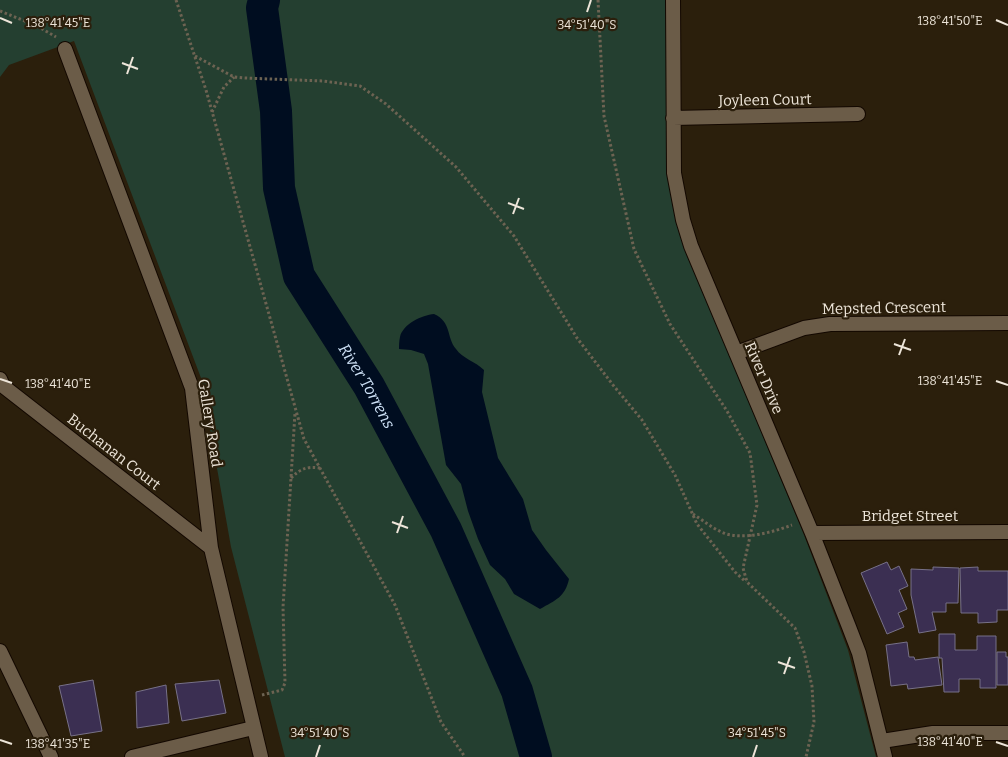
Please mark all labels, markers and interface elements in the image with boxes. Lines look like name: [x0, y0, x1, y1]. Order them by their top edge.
text: 138°41'50"E: [917, 14, 983, 28]
text: 138°41'45"E: [26, 16, 90, 30]
text: 34°51'40"S: [557, 18, 617, 32]
street label: Joyleen Court: [717, 90, 812, 110]
street label: Mepsted Crescent: [822, 298, 947, 318]
street label: River Drive: [741, 339, 787, 417]
water label: River Torrens: [335, 340, 400, 432]
text: 138°41'45"E: [918, 374, 982, 388]
text: 138°41'40"E: [25, 377, 91, 391]
street label: Gallery Road: [194, 378, 226, 468]
street label: Buchanan Court: [64, 410, 165, 494]
street label: Bridget Street: [862, 507, 959, 525]
text: 34°51'40"S: [290, 726, 350, 740]
text: 34°51'45"S: [728, 726, 786, 740]
text: 138°41'40"E: [917, 735, 983, 749]
text: 138°41'35"E: [26, 737, 90, 751]

